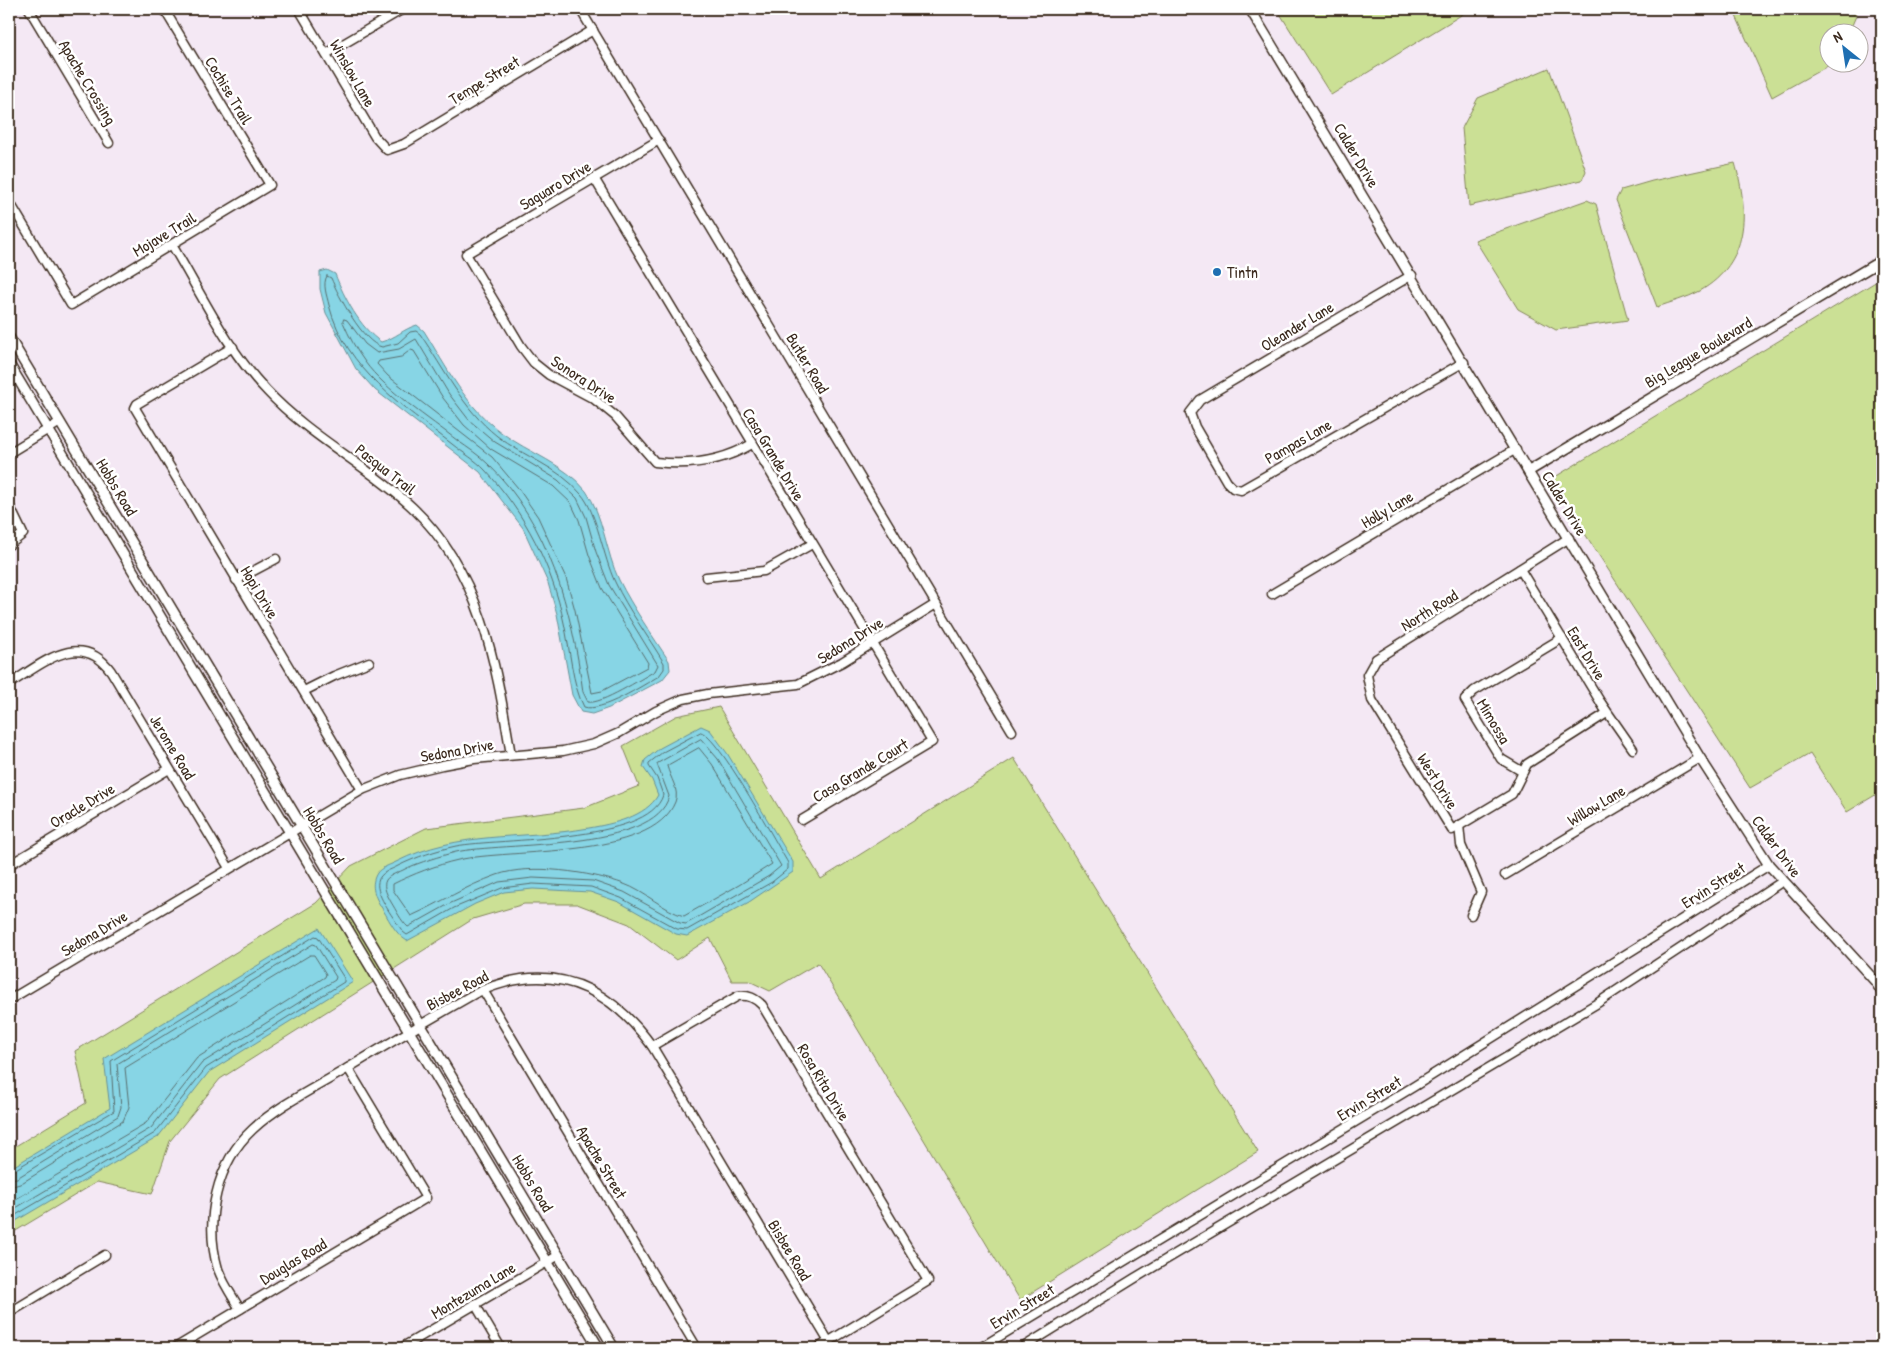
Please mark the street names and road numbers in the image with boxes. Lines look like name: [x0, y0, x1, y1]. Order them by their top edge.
street label: Apache Crossing: [54, 35, 122, 129]
street label: Winslow Lane: [325, 35, 381, 111]
street label: Tempe Street: [445, 50, 524, 110]
street label: Cochise Trail: [200, 52, 258, 129]
street label: Calder Drive: [1329, 119, 1385, 192]
street label: Saguaro Drive: [515, 155, 595, 215]
street label: Mojave Trail: [128, 206, 200, 262]
street label: Oleander Lane: [1256, 295, 1338, 356]
street label: Big League Boulevard: [1640, 311, 1756, 393]
street label: Butler Road: [781, 329, 835, 397]
street label: Sonora Drive: [547, 350, 621, 409]
street label: Casa Grande Drive: [738, 403, 811, 505]
street label: Pampas Lane: [1261, 413, 1336, 469]
street label: Pasqua Trail: [351, 438, 422, 500]
street label: Hobbs Road: [91, 454, 143, 520]
street label: Calder Drive: [1537, 467, 1593, 540]
street label: Holly Lane: [1357, 485, 1418, 533]
street label: Hopi Drive: [236, 561, 285, 623]
street label: North Road: [1396, 584, 1462, 636]
street label: Sedona Drive: [813, 611, 888, 669]
street label: East Drive: [1562, 622, 1612, 684]
street label: Mimossa: [1472, 694, 1516, 748]
street label: Jerome Road: [145, 710, 201, 784]
street label: Casa Grande Court: [808, 732, 912, 807]
street label: Sedona Drive: [419, 733, 496, 767]
street label: West Drive: [1412, 749, 1464, 814]
street label: Oracle Drive: [45, 777, 119, 833]
street label: Willow Lane: [1563, 779, 1630, 831]
street label: Hobbs Road: [298, 802, 350, 868]
street label: Calder Drive: [1747, 810, 1807, 882]
street label: Ervin Street: [1677, 857, 1750, 913]
street label: Sedona Drive: [57, 904, 132, 961]
street label: Bisbee Road: [422, 965, 492, 1015]
street label: Rosa Rita Drive: [792, 1039, 856, 1125]
street label: Ervin Street: [1333, 1070, 1406, 1126]
street label: Apache Street: [572, 1122, 633, 1203]
street label: Hobbs Road: [507, 1150, 559, 1216]
street label: Bisbee Road: [763, 1216, 817, 1284]
street label: Douglas Road: [256, 1232, 330, 1290]
street label: Montezuma Lane: [427, 1256, 520, 1324]
street label: Ervin Street: [986, 1278, 1059, 1334]

